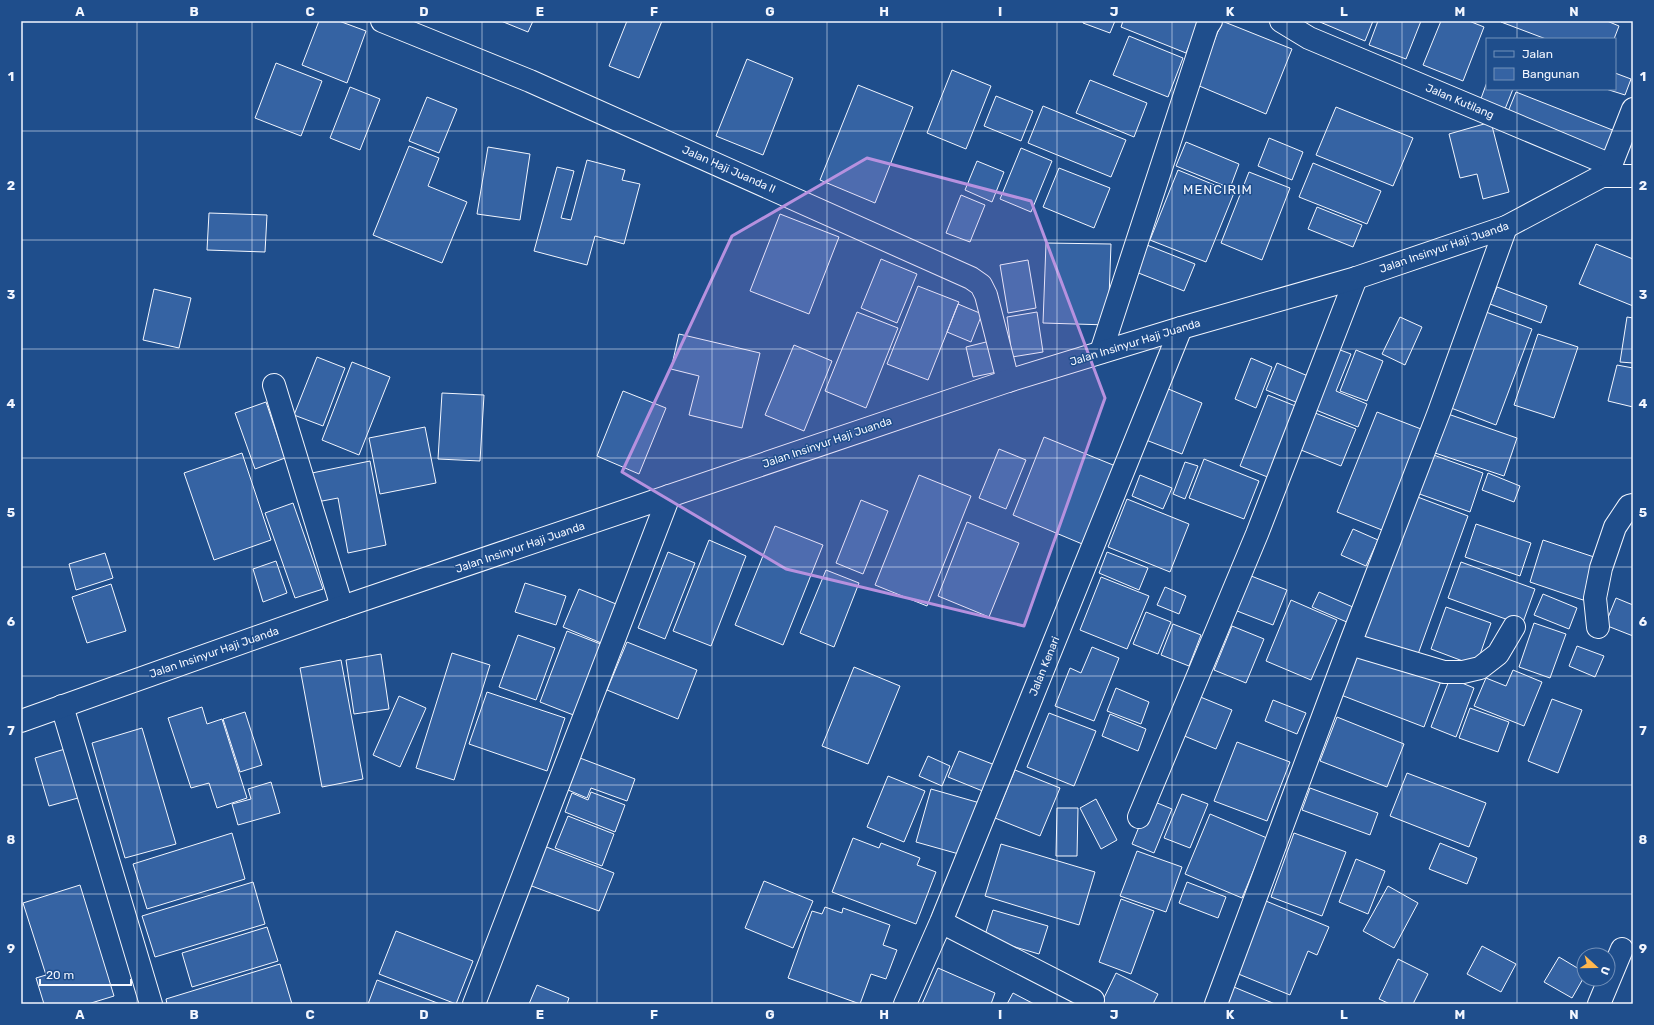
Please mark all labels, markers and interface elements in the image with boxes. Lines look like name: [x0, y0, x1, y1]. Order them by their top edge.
text: A: [75, 4, 85, 19]
text: B: [189, 4, 199, 19]
text: C: [305, 4, 315, 19]
text: D: [419, 4, 429, 19]
text: E: [536, 4, 544, 19]
text: F: [650, 4, 658, 19]
text: G: [765, 4, 775, 19]
text: H: [879, 4, 889, 19]
text: I: [998, 4, 1002, 19]
text: J: [1110, 4, 1118, 19]
text: K: [1226, 4, 1235, 19]
text: L: [1340, 4, 1348, 19]
text: M: [1455, 4, 1465, 19]
text: N: [1569, 4, 1579, 19]
legend: [1486, 38, 1616, 90]
text: Jalan: [1522, 47, 1553, 61]
text: Bangunan: [1522, 67, 1579, 81]
text: 1: [8, 69, 14, 84]
text: 1: [1640, 69, 1646, 84]
street label: Jalan Kutilang: [1424, 81, 1496, 122]
street label: Jalan Haji Juanda II: [680, 143, 778, 196]
text: 2: [7, 178, 15, 193]
text: 2: [1639, 178, 1647, 193]
district label: MENCIRIM: [1183, 182, 1253, 197]
street label: Jalan Insinyur Haji Juanda: [1378, 219, 1511, 276]
text: 3: [7, 287, 16, 302]
text: 3: [1639, 287, 1648, 302]
street label: Jalan Insinyur Haji Juanda: [1068, 316, 1202, 369]
text: 4: [7, 396, 16, 411]
text: 4: [1639, 396, 1648, 411]
street label: Jalan Insinyur Haji Juanda: [761, 414, 894, 471]
text: 5: [7, 505, 15, 520]
text: 5: [1639, 505, 1647, 520]
street label: Jalan Insinyur Haji Juanda: [454, 519, 587, 576]
text: 6: [7, 614, 16, 629]
text: 6: [1639, 614, 1648, 629]
street label: Jalan Insinyur Haji Juanda: [148, 624, 281, 681]
street label: Jalan Kenari: [1027, 634, 1062, 698]
text: 7: [7, 723, 15, 738]
text: 7: [1639, 723, 1647, 738]
text: 8: [7, 832, 16, 847]
text: 8: [1639, 832, 1648, 847]
text: 9: [7, 941, 15, 956]
text: 9: [1639, 941, 1647, 956]
north arrow: [1576, 947, 1616, 987]
scale bar: [40, 961, 131, 987]
text: U: [1597, 964, 1612, 976]
text: 20 m: [46, 968, 74, 982]
text: A: [75, 1007, 85, 1022]
text: B: [189, 1007, 199, 1022]
text: C: [305, 1007, 315, 1022]
text: D: [419, 1007, 429, 1022]
text: E: [536, 1007, 544, 1022]
text: F: [650, 1007, 658, 1022]
text: G: [765, 1007, 775, 1022]
text: H: [879, 1007, 889, 1022]
text: I: [998, 1007, 1002, 1022]
text: J: [1110, 1007, 1118, 1022]
text: K: [1226, 1007, 1235, 1022]
text: L: [1340, 1007, 1348, 1022]
text: M: [1455, 1007, 1465, 1022]
text: N: [1569, 1007, 1579, 1022]

